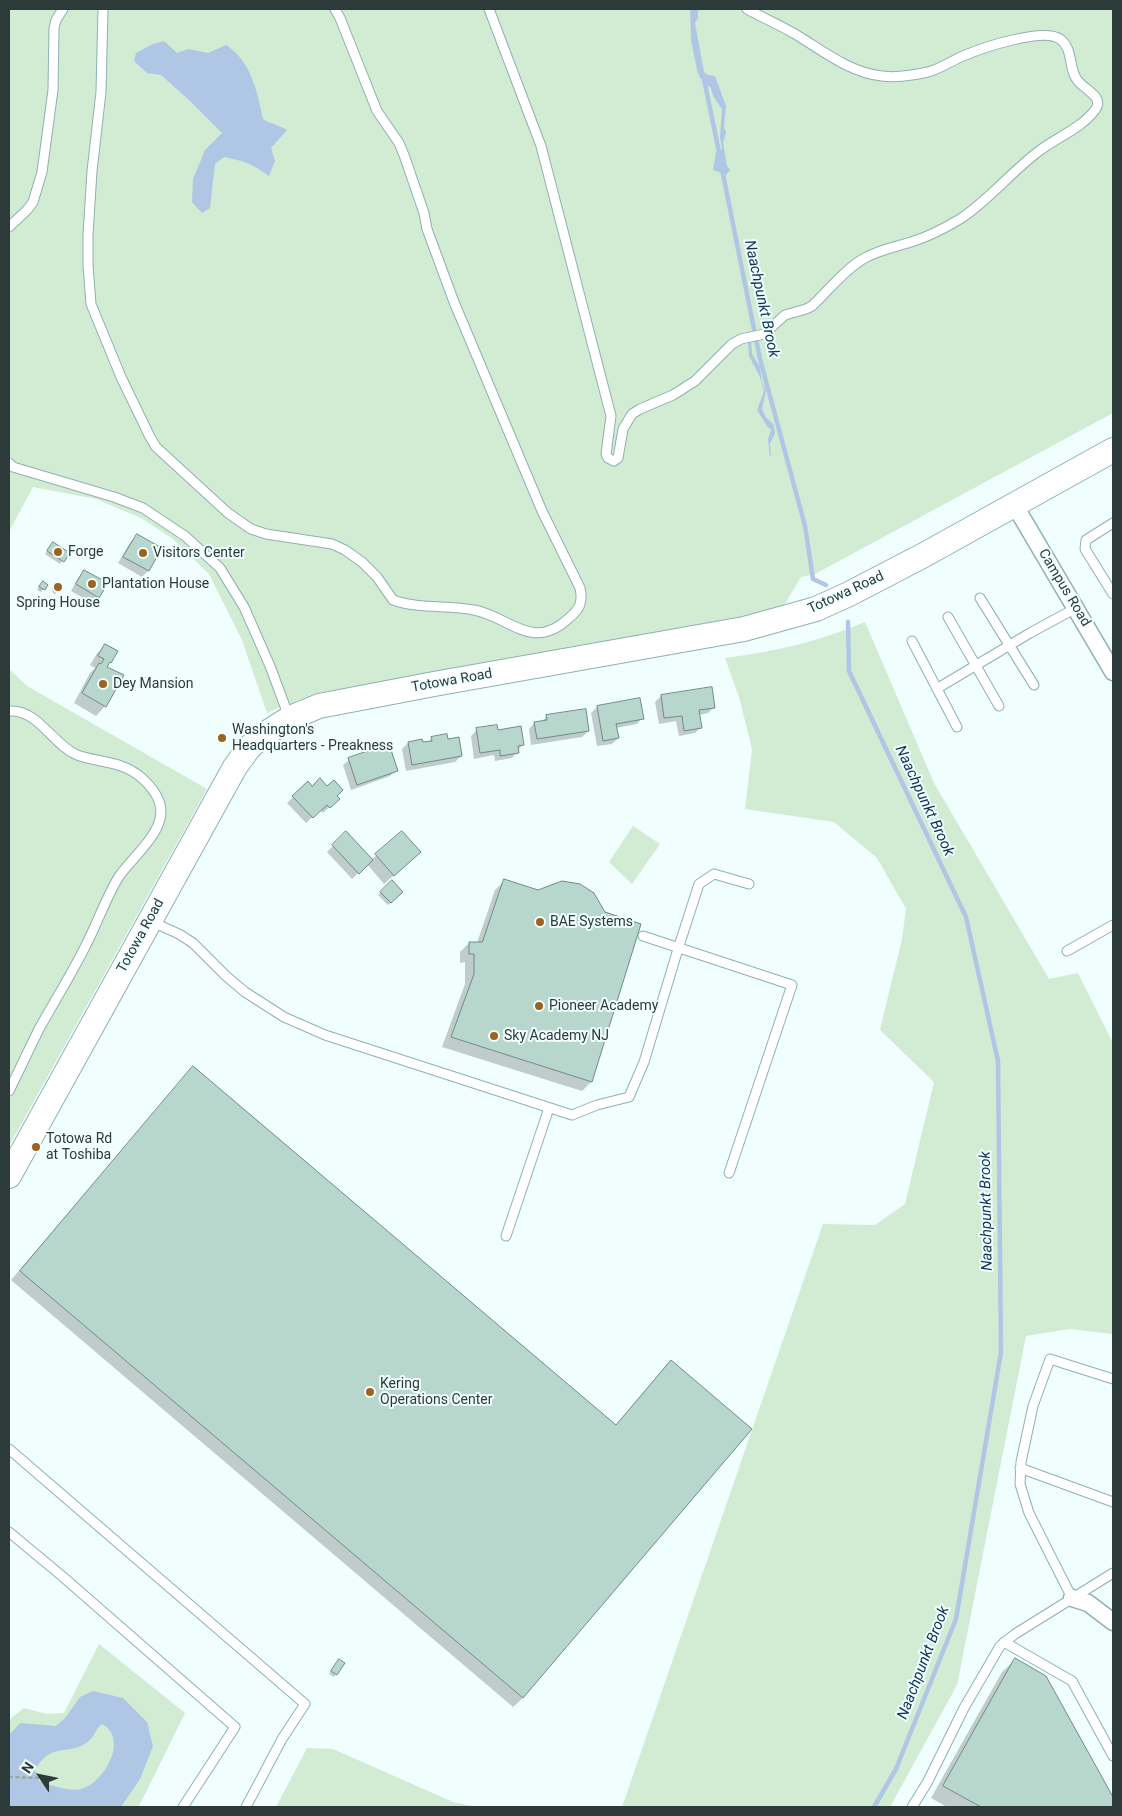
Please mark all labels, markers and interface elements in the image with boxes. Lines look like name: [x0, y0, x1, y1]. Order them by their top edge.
water label: Naachpunkt Brook: [740, 239, 782, 359]
place label: Forge: [68, 544, 103, 560]
place label: Visitors Center: [153, 545, 245, 561]
marker: Forge: [52, 546, 64, 558]
street label: Campus Road: [1034, 546, 1094, 630]
marker: Visitors Center: [137, 547, 149, 559]
street label: Totowa Road: [805, 568, 887, 618]
place label: Plantation House: [102, 576, 209, 592]
marker: Plantation House: [86, 578, 98, 590]
marker: Spring House: [52, 581, 64, 593]
place label: Spring House: [16, 595, 100, 611]
street label: Totowa Road: [410, 666, 494, 696]
place label: Dey Mansion: [113, 676, 194, 692]
marker: Dey Mansion: [97, 678, 109, 690]
place label: Washington's Headquarters - Preakness: [232, 722, 393, 754]
marker: Washington's Headquarters - Preakness: [216, 732, 228, 744]
water label: Naachpunkt Brook: [891, 743, 957, 859]
street label: Totowa Road: [114, 896, 168, 976]
place label: BAE Systems: [550, 914, 633, 930]
marker: BAE Systems: [534, 916, 546, 928]
place label: Pioneer Academy: [549, 998, 658, 1014]
marker: Pioneer Academy: [533, 1000, 545, 1012]
place label: Sky Academy NJ: [504, 1028, 609, 1044]
marker: Sky Academy NJ: [488, 1030, 500, 1042]
place label: Totowa Rd at Toshiba: [46, 1131, 112, 1164]
marker: Totowa Rd at Toshiba: [30, 1141, 42, 1153]
water label: Naachpunkt Brook: [977, 1151, 997, 1271]
place label: Kering Operations Center: [380, 1376, 492, 1408]
marker: Kering Operations Center: [364, 1386, 376, 1398]
water label: Naachpunkt Brook: [894, 1604, 954, 1722]
north arrow: [15, 1751, 65, 1801]
text: N: [18, 1759, 37, 1776]

